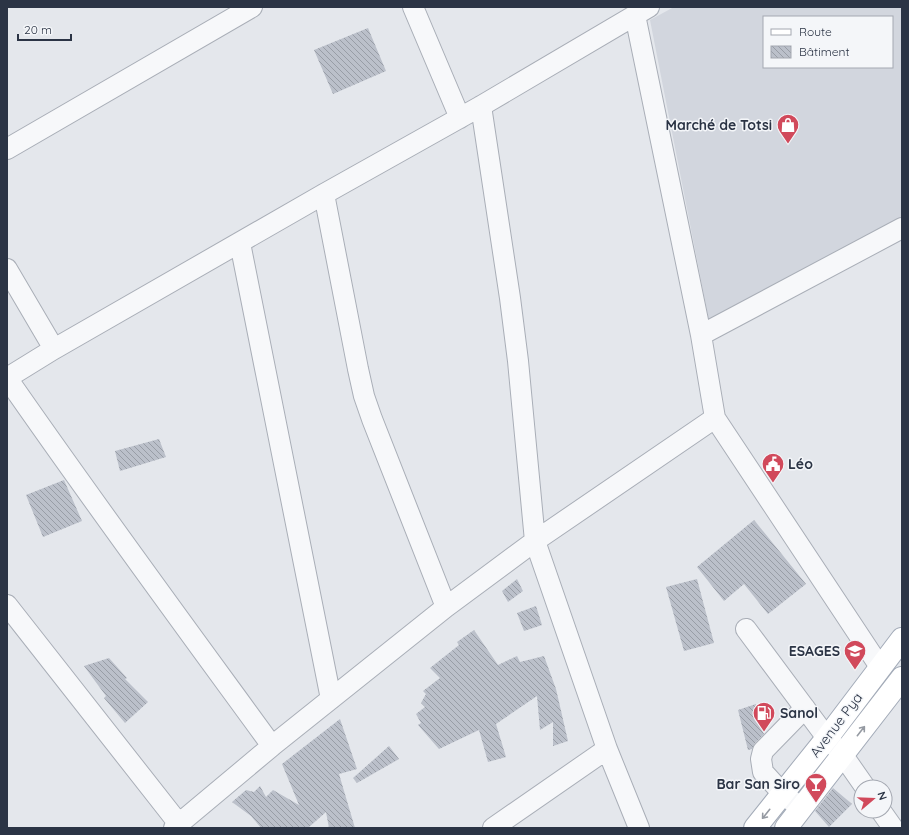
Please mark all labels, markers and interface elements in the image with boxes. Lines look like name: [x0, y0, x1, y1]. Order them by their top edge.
scale bar: [18, 16, 71, 42]
legend: [763, 16, 893, 68]
text: 20 m: [24, 22, 52, 37]
text: Route: [799, 24, 832, 39]
text: Bâtiment: [799, 44, 849, 59]
shop icon: Marché de Totsi: [775, 112, 801, 145]
place label: Marché de Totsi: [665, 116, 772, 134]
public building icon: Léo: [760, 451, 786, 484]
place label: Léo: [788, 455, 813, 473]
school or university icon: ESAGES: [842, 638, 868, 671]
place label: ESAGES: [789, 642, 840, 660]
street label: Avenue Pya: [806, 689, 866, 761]
fuel station icon: Sanol: [751, 700, 777, 733]
place label: Sanol: [780, 704, 818, 722]
one-way arrow: [856, 725, 865, 736]
bar icon: Bar San Siro: [803, 771, 829, 804]
place label: Bar San Siro: [716, 775, 800, 793]
north arrow: [853, 779, 893, 819]
text: N: [875, 790, 890, 802]
one-way arrow: [762, 808, 771, 819]

